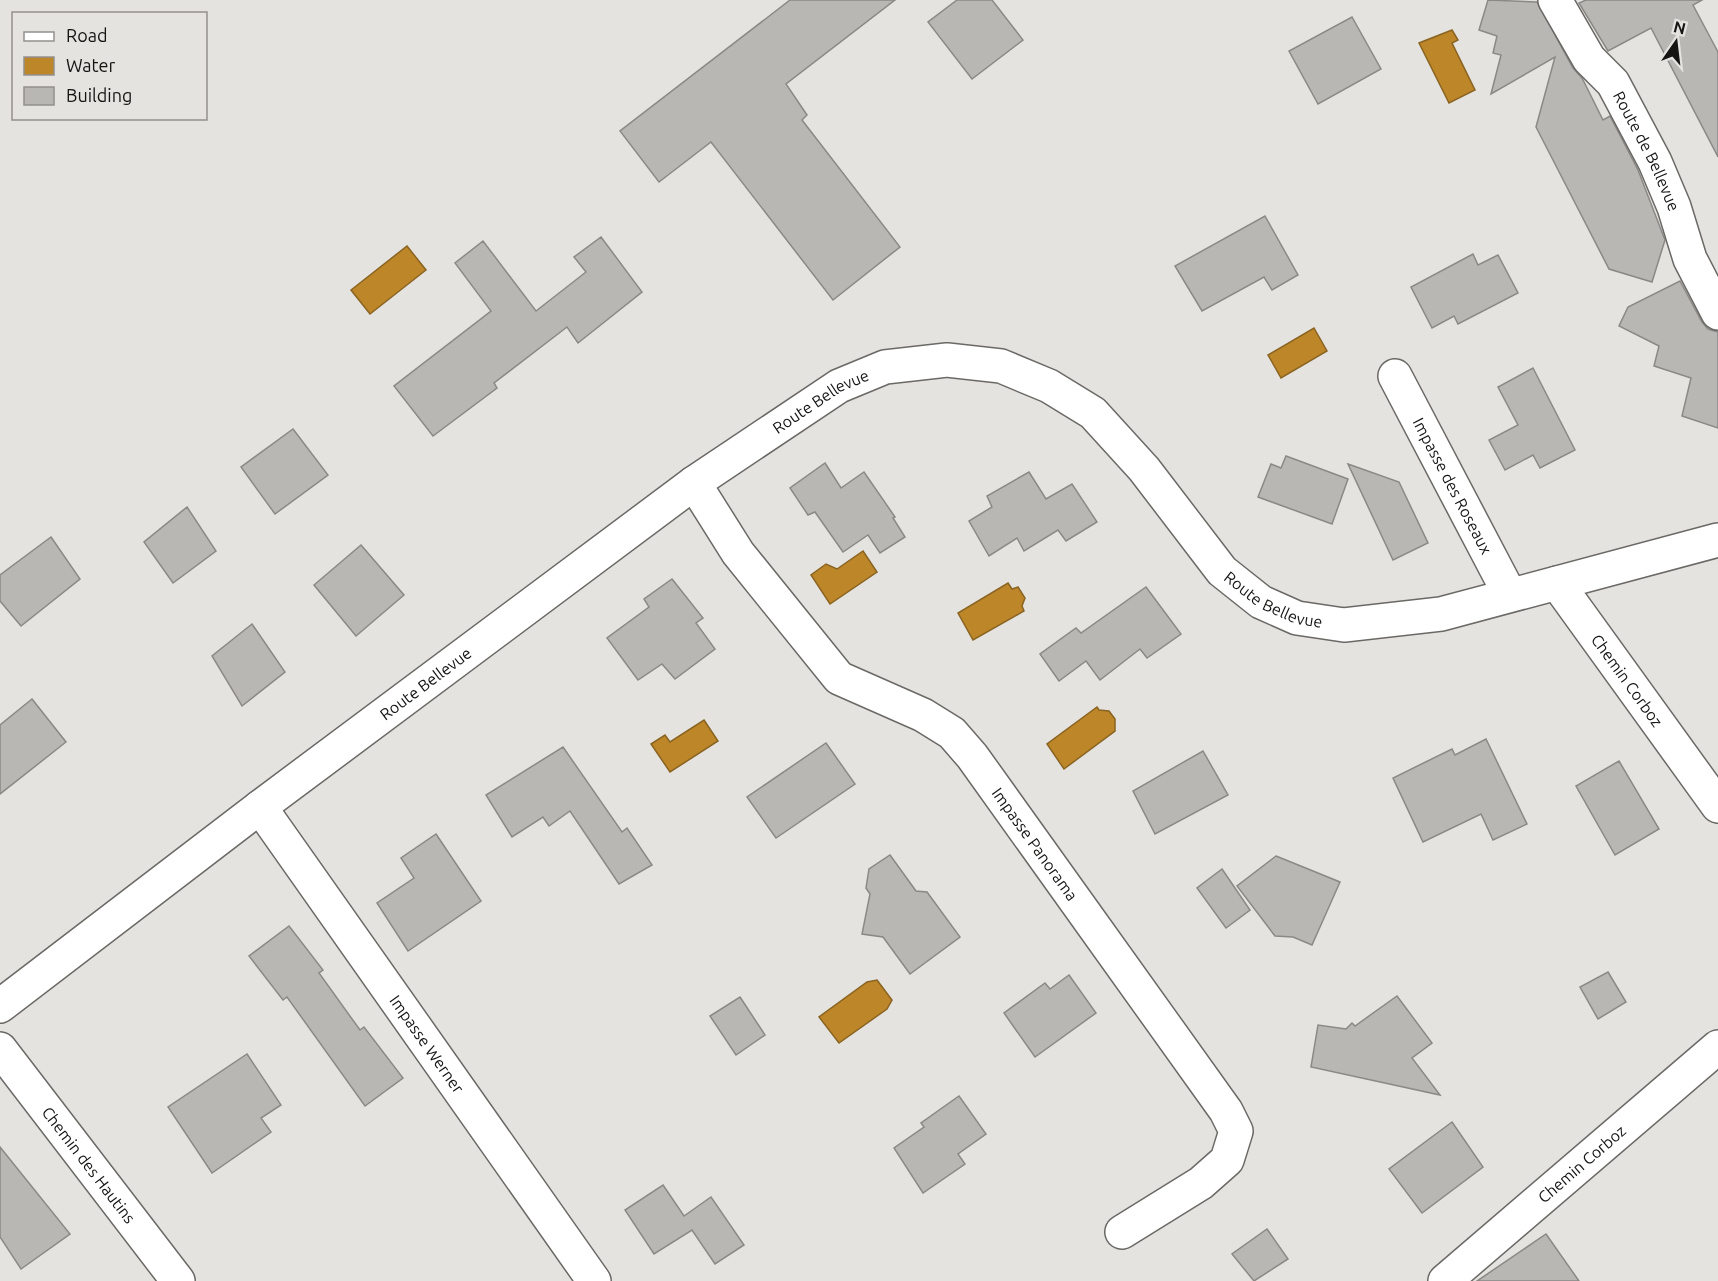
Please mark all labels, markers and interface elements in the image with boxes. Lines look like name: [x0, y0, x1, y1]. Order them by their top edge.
legend: [12, 12, 207, 120]
north arrow: [1646, 12, 1706, 72]
text: N: [1672, 17, 1688, 38]
text: Road: [66, 25, 108, 45]
text: Water: [66, 55, 116, 75]
text: Building: [66, 85, 132, 105]
street label: Route de Bellevue: [1610, 88, 1684, 213]
street label: Route Bellevue: [769, 366, 871, 437]
street label: Impasse des Roseaux: [1409, 415, 1496, 557]
street label: Route Bellevue: [1221, 567, 1324, 631]
street label: Chemin Corboz: [1588, 631, 1667, 730]
street label: Route Bellevue: [376, 644, 475, 723]
street label: Impasse Panorama: [989, 784, 1081, 904]
street label: Impasse Werner: [386, 992, 468, 1096]
street label: Chemin des Hautins: [39, 1103, 139, 1227]
street label: Chemin Corboz: [1534, 1121, 1629, 1206]

